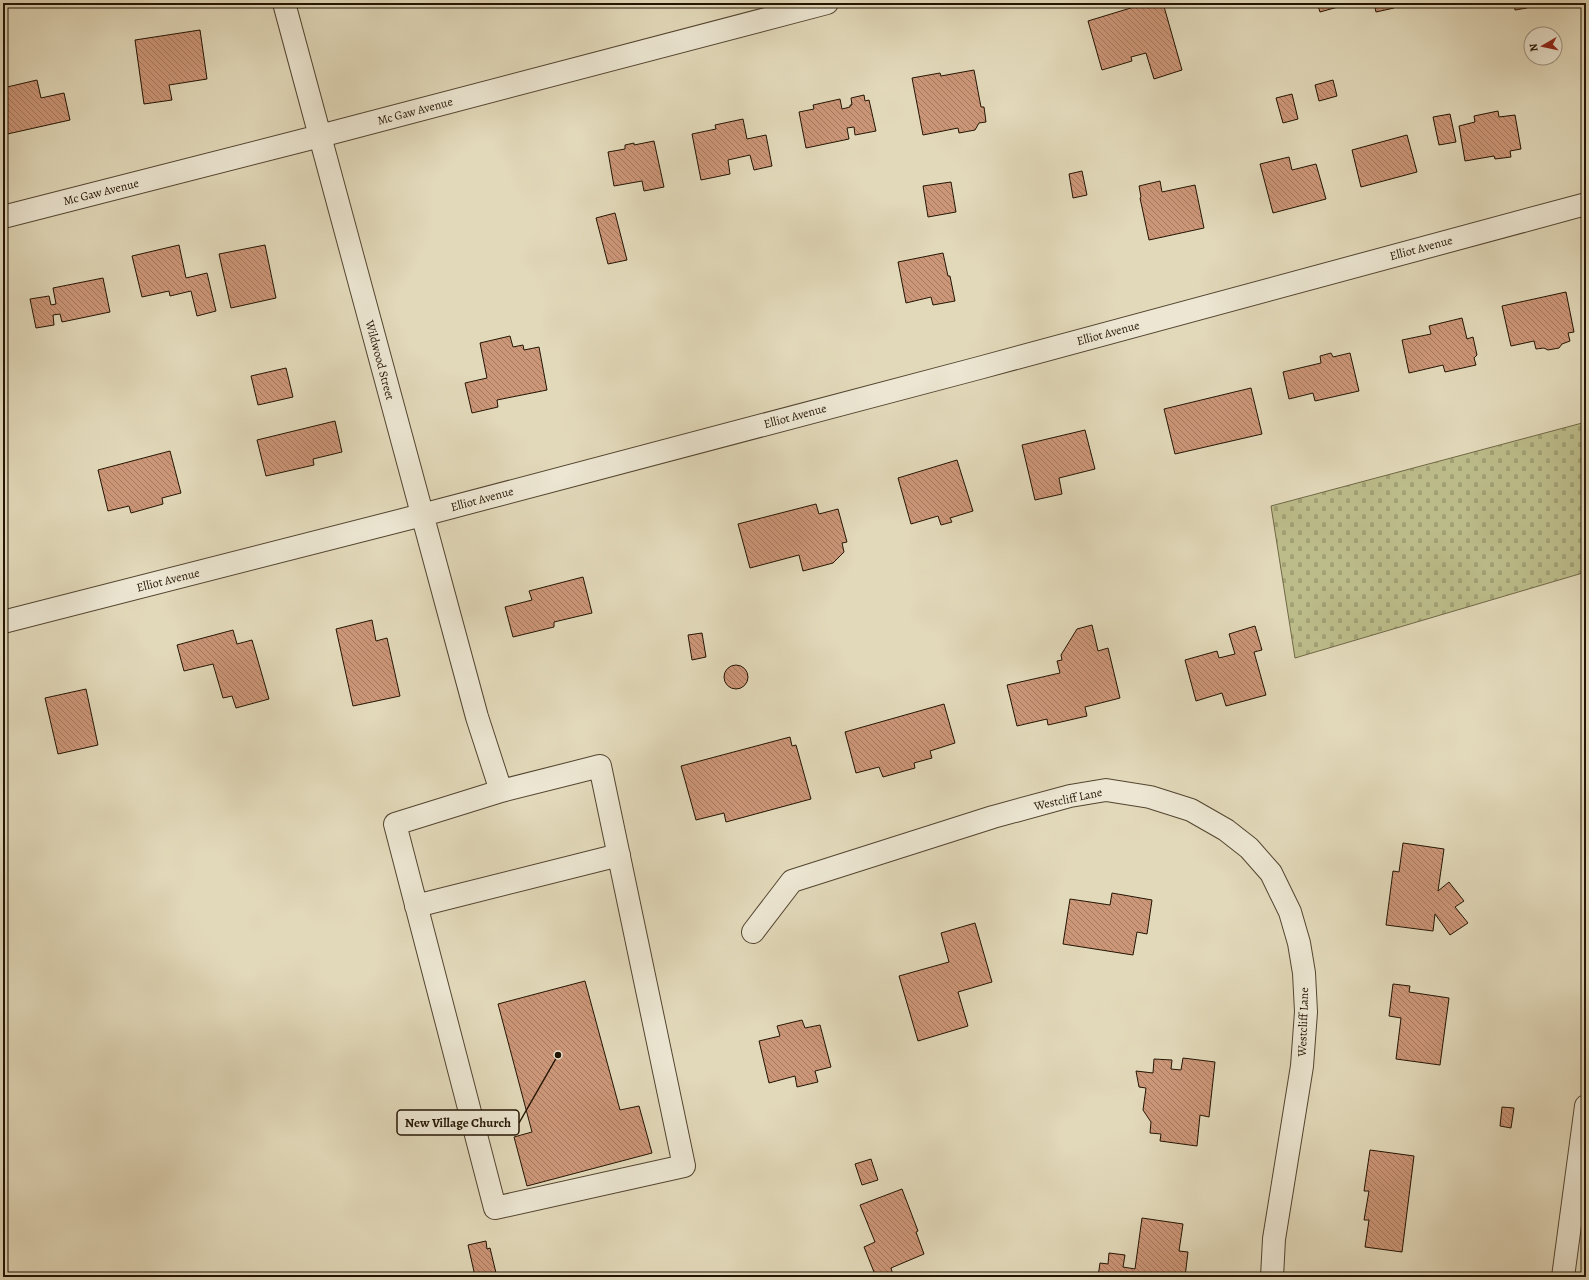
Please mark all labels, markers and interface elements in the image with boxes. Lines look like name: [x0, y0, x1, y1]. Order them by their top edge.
north arrow: [1523, 26, 1563, 66]
text: N: [1526, 42, 1542, 53]
street label: Mc Gaw Avenue: [376, 93, 454, 129]
street label: Mc Gaw Avenue: [62, 175, 140, 209]
street label: Elliot Avenue: [1388, 232, 1454, 264]
street label: Wildwood Street: [361, 317, 398, 402]
street label: Elliot Avenue: [1075, 317, 1141, 349]
street label: Elliot Avenue: [762, 400, 828, 432]
street label: Elliot Avenue: [449, 483, 515, 515]
street label: Elliot Avenue: [135, 564, 201, 596]
street label: Westcliff Lane: [1031, 784, 1104, 814]
street label: Westcliff Lane: [1294, 987, 1312, 1058]
callout: New Village Church: [397, 1110, 519, 1135]
text: New Village Church: [405, 1114, 511, 1131]

